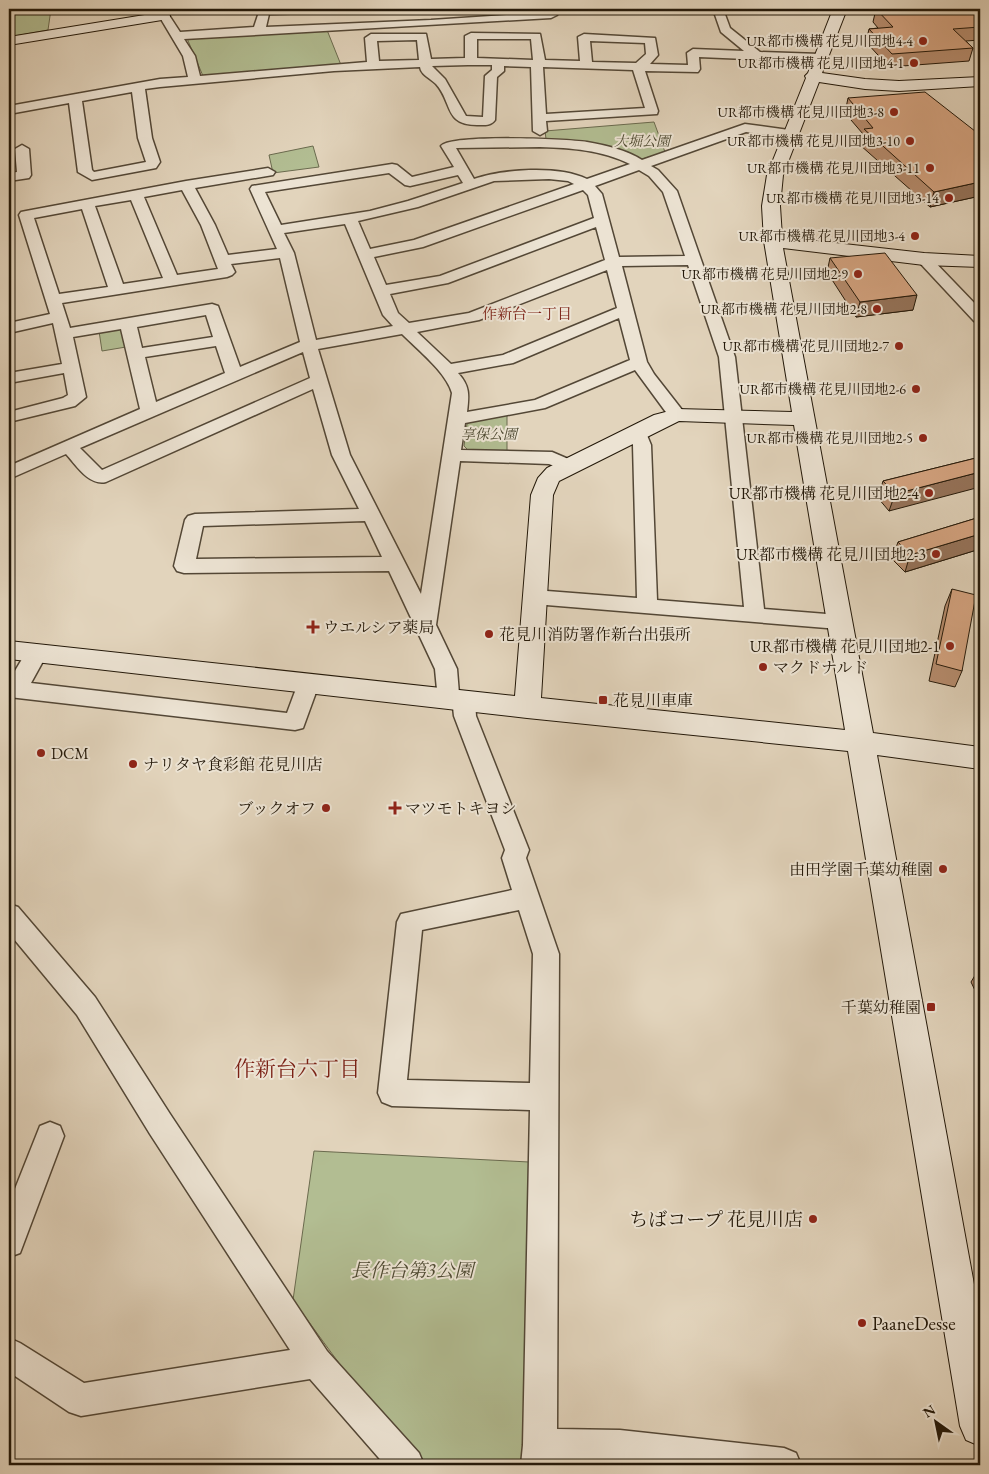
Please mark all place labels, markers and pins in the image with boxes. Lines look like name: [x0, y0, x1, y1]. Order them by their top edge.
place label: UR都市機構 花見川団地4-4: [747, 32, 913, 50]
marker: UR都市機構 花見川団地4-4: [917, 35, 929, 47]
place label: UR都市機構 花見川団地4-1: [738, 54, 904, 72]
marker: UR都市機構 花見川団地4-1: [908, 57, 920, 69]
place label: UR都市機構 花見川団地3-8: [718, 103, 884, 121]
marker: UR都市機構 花見川団地3-8: [888, 106, 900, 118]
place label: UR都市機構 花見川団地3-10: [727, 132, 900, 150]
marker: UR都市機構 花見川団地3-10: [904, 135, 916, 147]
place label: UR都市機構 花見川団地3-11: [747, 159, 920, 177]
marker: UR都市機構 花見川団地3-11: [924, 162, 936, 174]
place label: UR都市機構 花見川団地3-14: [766, 189, 939, 207]
marker: UR都市機構 花見川団地3-14: [943, 192, 955, 204]
place label: UR都市機構 花見川団地3-4: [739, 227, 905, 245]
marker: UR都市機構 花見川団地3-4: [909, 230, 921, 242]
place label: UR都市機構 花見川団地2-9: [682, 265, 848, 283]
marker: UR都市機構 花見川団地2-9: [852, 268, 864, 280]
place label: UR都市機構 花見川団地2-8: [701, 300, 867, 318]
marker: UR都市機構 花見川団地2-8: [871, 303, 883, 315]
place label: UR都市機構 花見川団地2-7: [723, 337, 889, 355]
marker: UR都市機構 花見川団地2-7: [893, 340, 905, 352]
place label: UR都市機構 花見川団地2-6: [740, 380, 906, 398]
marker: UR都市機構 花見川団地2-6: [910, 383, 922, 395]
place label: UR都市機構 花見川団地2-5: [747, 429, 913, 447]
marker: UR都市機構 花見川団地2-5: [917, 432, 929, 444]
place label: UR都市機構 花見川団地2-4: [729, 483, 919, 504]
marker: UR都市機構 花見川団地2-4: [923, 487, 935, 499]
place label: UR都市機構 花見川団地2-3: [736, 544, 926, 565]
marker: UR都市機構 花見川団地2-3: [930, 548, 942, 560]
place label: ウエルシア薬局: [323, 617, 435, 638]
marker: ウエルシア薬局: [307, 621, 319, 633]
place label: 花見川消防署作新台出張所: [499, 624, 691, 645]
marker: 花見川消防署作新台出張所: [483, 628, 495, 640]
place label: UR都市機構 花見川団地2-1: [750, 636, 940, 657]
marker: UR都市機構 花見川団地2-1: [944, 640, 956, 652]
place label: マクドナルド: [773, 657, 868, 678]
marker: マクドナルド: [757, 661, 769, 673]
place label: 花見川車庫: [613, 690, 693, 711]
marker: 花見川車庫: [597, 694, 609, 706]
place label: DCM: [51, 743, 89, 764]
marker: DCM: [35, 747, 47, 759]
place label: ナリタヤ食彩館 花見川店: [143, 754, 322, 775]
marker: ナリタヤ食彩館 花見川店: [127, 758, 139, 770]
place label: ブックオフ: [238, 798, 316, 819]
place label: マツモトキヨシ: [405, 798, 517, 819]
marker: ブックオフ: [320, 802, 332, 814]
marker: マツモトキヨシ: [389, 802, 401, 814]
place label: 由田学園千葉幼稚園: [789, 859, 933, 880]
marker: 由田学園千葉幼稚園: [937, 863, 949, 875]
place label: 千葉幼稚園: [841, 997, 921, 1018]
marker: 千葉幼稚園: [925, 1001, 937, 1013]
place label: ちばコープ 花見川店: [629, 1207, 803, 1232]
marker: ちばコープ 花見川店: [807, 1213, 819, 1225]
place label: PaaneDesse: [872, 1311, 956, 1336]
marker: PaaneDesse: [856, 1317, 868, 1329]

